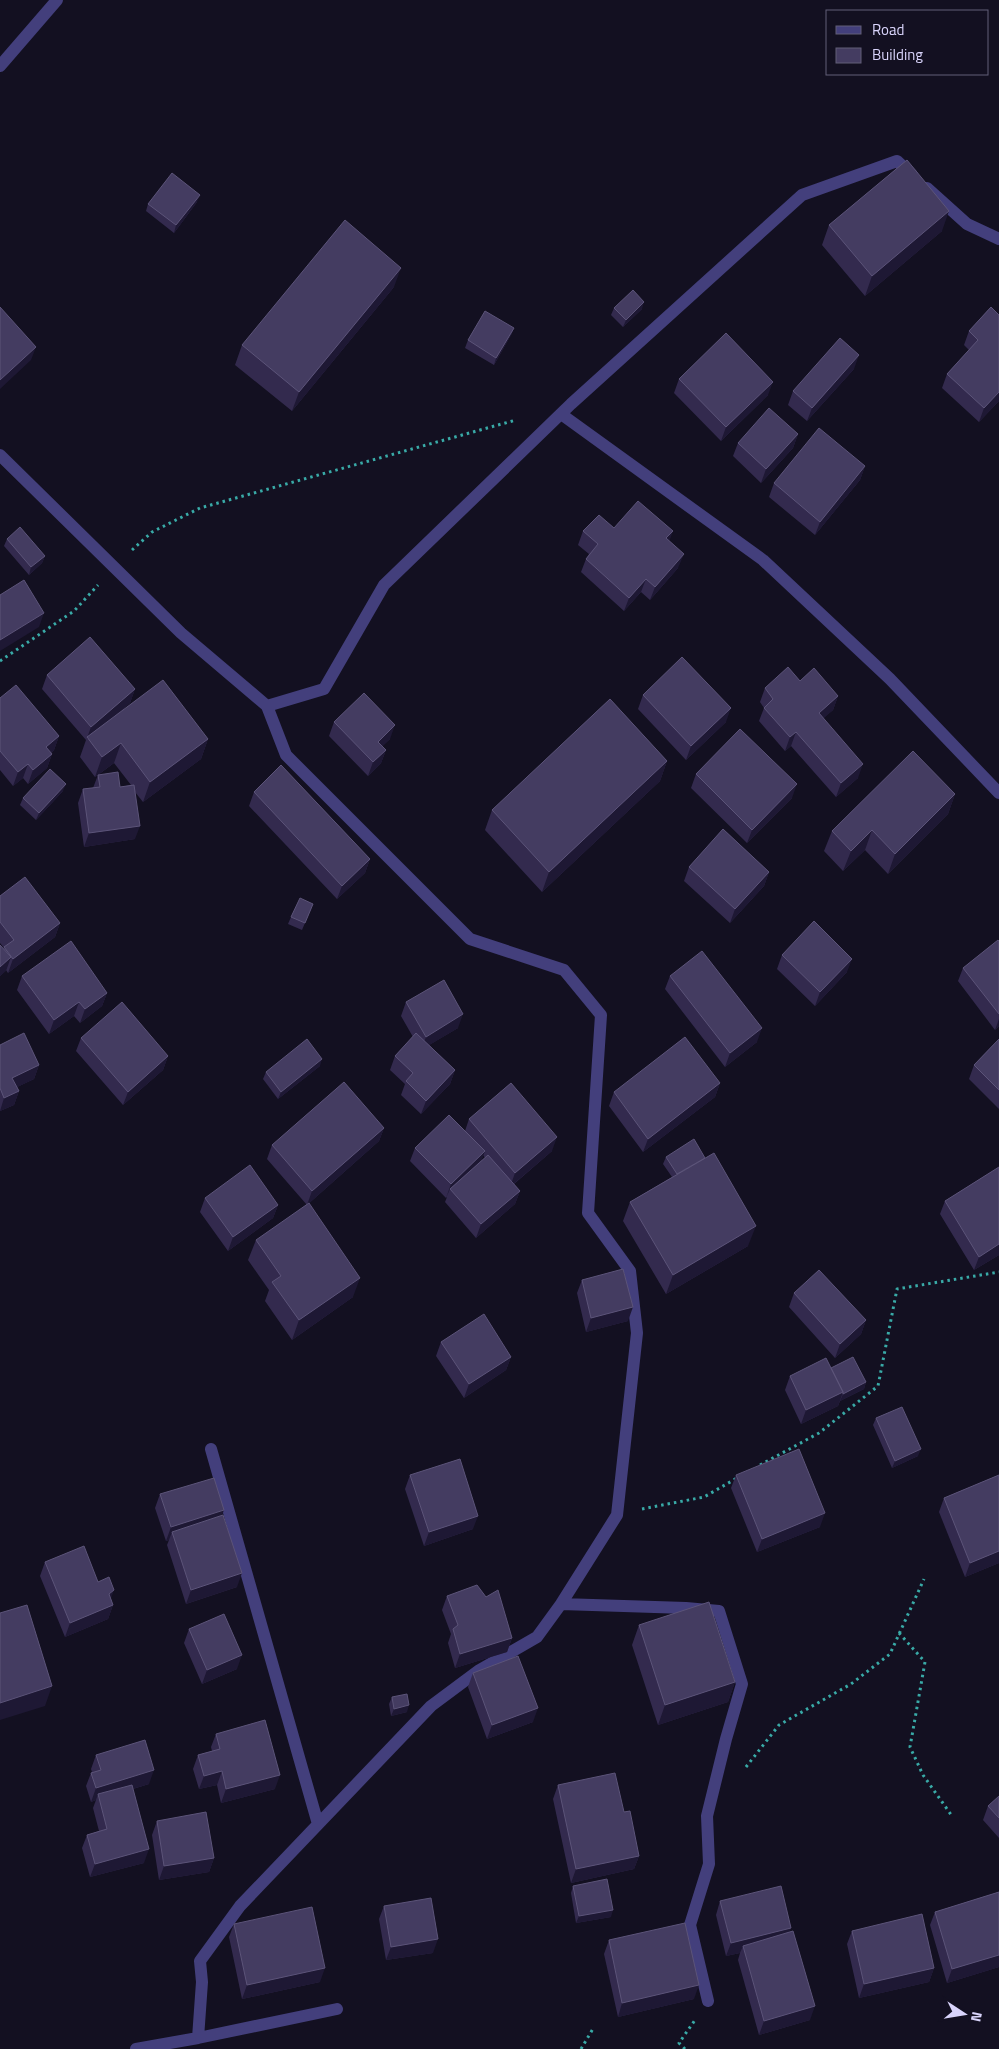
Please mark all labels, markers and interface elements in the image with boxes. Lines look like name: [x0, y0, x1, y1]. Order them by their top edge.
legend: [826, 10, 989, 75]
text: Road: [872, 18, 904, 41]
text: Building: [872, 43, 923, 66]
north arrow: [939, 1989, 989, 2039]
text: N: [966, 2010, 988, 2024]

